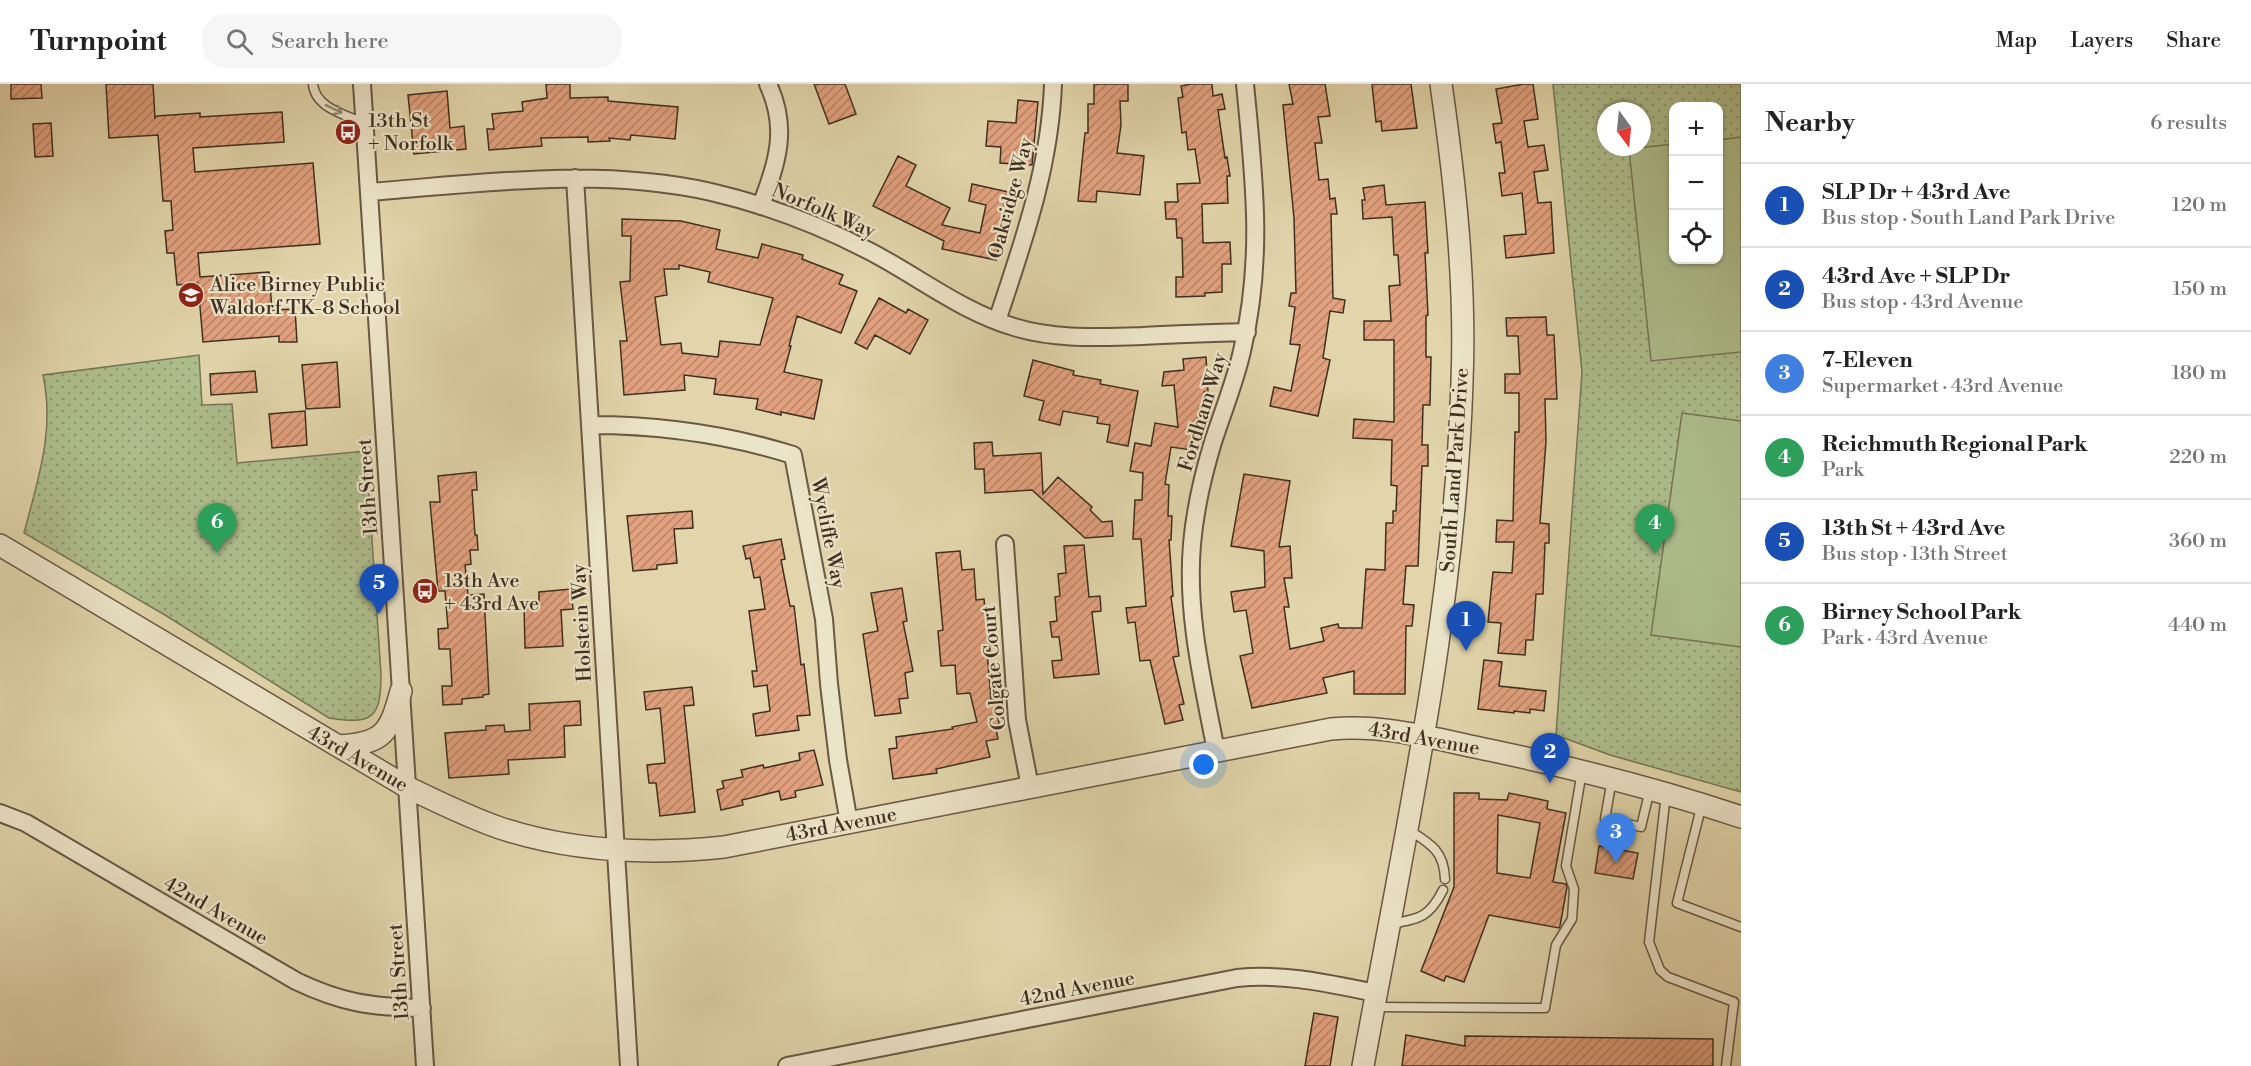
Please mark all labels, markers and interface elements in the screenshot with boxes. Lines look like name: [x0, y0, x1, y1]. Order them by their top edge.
search box: [202, 14, 622, 68]
text: Turnpoint: [30, 24, 166, 59]
icon: search: [223, 25, 256, 58]
text: Search here: [271, 28, 389, 55]
text: Map: [1996, 28, 2037, 54]
text: Layers: [2070, 28, 2133, 54]
text: Share: [2166, 28, 2221, 54]
north arrow: [1597, 102, 1651, 156]
map controls: [1669, 102, 1723, 264]
button: +: [1669, 102, 1723, 156]
one-way arrow: [324, 103, 342, 115]
text: Nearby: [1765, 107, 1855, 139]
place label: 13th St + Norfolk: [368, 109, 455, 157]
text: 6 results: [2150, 111, 2227, 136]
bus stop icon: 13th St + Norfolk: [333, 117, 363, 147]
street label: Oakridge Way: [983, 135, 1040, 262]
button: −: [1669, 156, 1723, 210]
street label: Norfolk Way: [768, 178, 879, 245]
text: SLP Dr + 43rd Ave: [1822, 179, 2011, 206]
text: 1: [1780, 193, 1789, 218]
text: 120 m: [2172, 193, 2227, 218]
text: Bus stop · South Land Park Drive: [1822, 206, 2115, 231]
button: locate: [1669, 210, 1723, 264]
text: 43rd Ave + SLP Dr: [1822, 263, 2011, 290]
place label: Alice Birney Public Waldorf TK-8 School: [209, 273, 400, 321]
text: 2: [1778, 277, 1791, 302]
text: 150 m: [2172, 277, 2227, 302]
school or university icon: Alice Birney Public Waldorf TK-8 School: [176, 280, 206, 310]
text: Bus stop · 43rd Avenue: [1822, 290, 2023, 315]
text: 7-Eleven: [1822, 347, 1913, 374]
street label: Fordham Way: [1173, 350, 1233, 475]
text: 3: [1778, 361, 1791, 386]
text: 180 m: [2172, 361, 2227, 386]
street label: South Land Park Drive: [1436, 367, 1475, 573]
text: Supermarket · 43rd Avenue: [1822, 374, 2063, 399]
text: Reichmuth Regional Park: [1822, 431, 2088, 458]
street label: 13th Street: [353, 437, 384, 536]
text: 4: [1778, 445, 1791, 470]
text: 220 m: [2169, 445, 2227, 470]
text: Park: [1822, 458, 1864, 483]
street label: Wycliffe Way: [804, 475, 851, 591]
pin: 6: [198, 504, 236, 553]
pin: 4: [1636, 504, 1674, 554]
text: 13th St + 43rd Ave: [1822, 515, 2005, 542]
text: 5: [1778, 529, 1791, 554]
text: 360 m: [2169, 529, 2227, 554]
text: Bus stop · 13th Street: [1822, 542, 2008, 567]
street label: Holstein Way: [567, 563, 598, 683]
pin: 5: [360, 564, 398, 614]
place label: 13th Ave + 43rd Ave: [444, 569, 539, 617]
bus stop icon: 13th Ave + 43rd Ave: [410, 576, 440, 606]
text: Birney School Park: [1822, 599, 2021, 626]
pin: 1: [1446, 602, 1486, 651]
street label: Colgate Court: [977, 604, 1012, 731]
text: 6: [1778, 613, 1791, 638]
text: 440 m: [2168, 613, 2227, 638]
text: Park · 43rd Avenue: [1822, 626, 1988, 651]
street label: 43rd Avenue: [1366, 717, 1481, 762]
street label: 43rd Avenue: [302, 720, 412, 798]
pin: 2: [1530, 734, 1570, 783]
your location: [1189, 750, 1218, 779]
street label: 43rd Avenue: [784, 802, 899, 849]
pin: 3: [1596, 814, 1636, 863]
street label: 42nd Avenue: [158, 871, 272, 951]
street label: 13th Street: [384, 922, 415, 1021]
street label: 42nd Avenue: [1018, 966, 1137, 1013]

